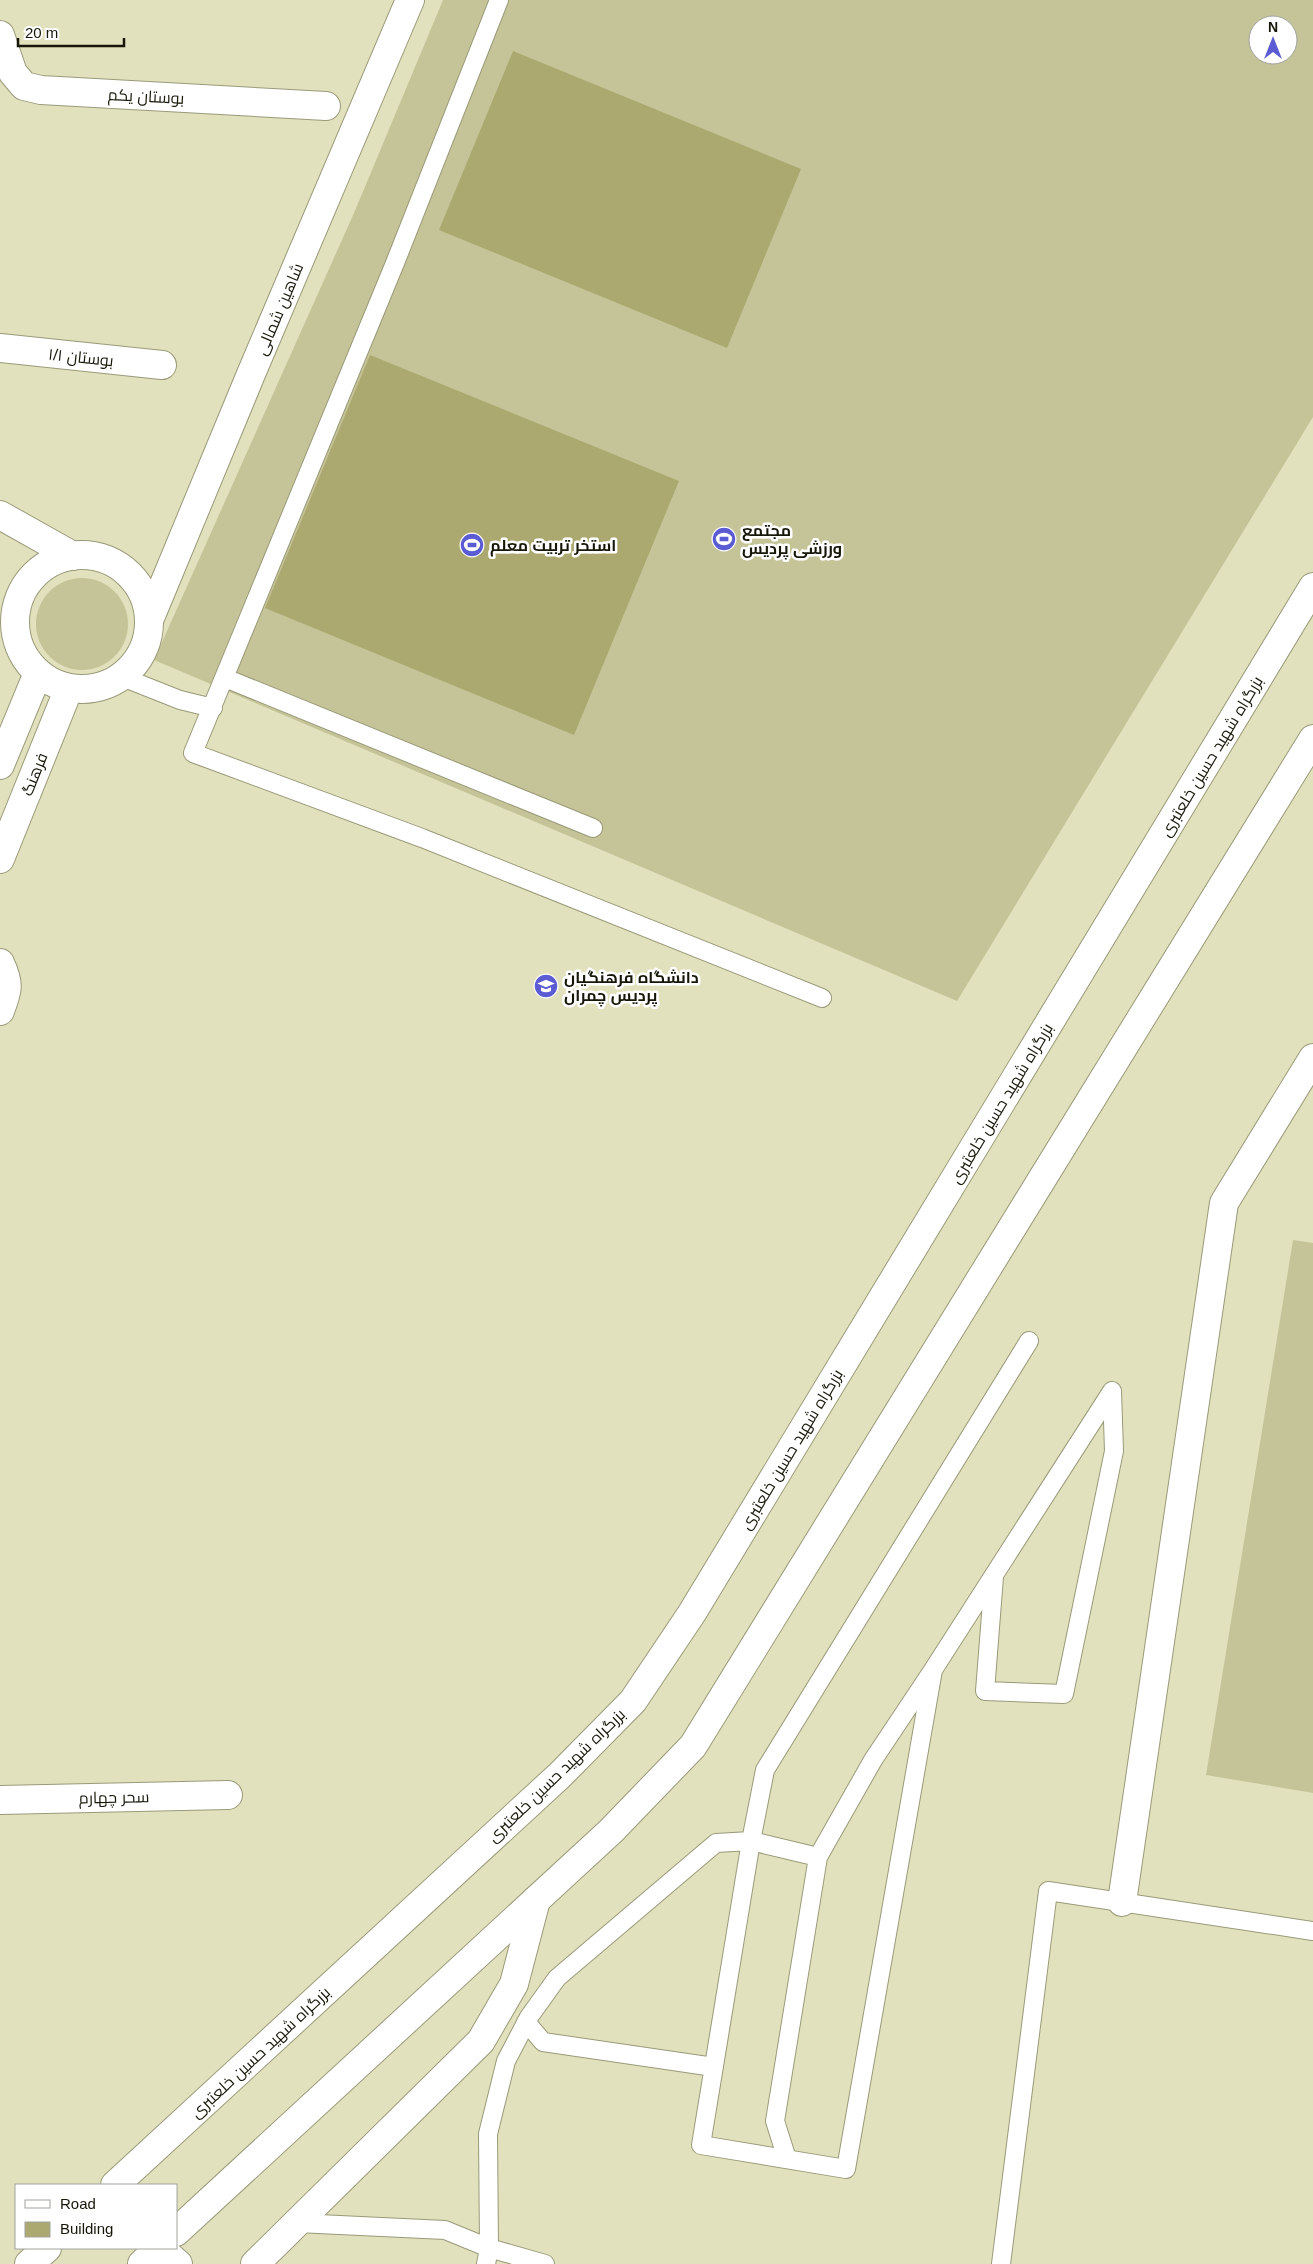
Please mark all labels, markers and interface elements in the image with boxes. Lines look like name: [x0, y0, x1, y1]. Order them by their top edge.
scale bar: [18, 15, 124, 47]
north arrow: [1248, 15, 1298, 65]
text: N: [1268, 19, 1278, 35]
text: 20 m: [25, 24, 58, 41]
street label: بوستان یکم: [107, 86, 185, 110]
street label: شاهین شمالی: [252, 261, 308, 359]
street label: بوستان ۱/۱: [47, 346, 114, 371]
place label: مجتمع ورزشی پردیس: [742, 522, 842, 560]
sports icon: مجتمع ورزشی پردیس: [711, 526, 737, 552]
sports icon: استخر تربیت معلم: [459, 532, 485, 558]
place label: استخر تربیت معلم: [490, 537, 616, 557]
street label: بزرگراه شهید حسین خلعتبری: [1157, 673, 1268, 841]
street label: فرهنگ: [18, 750, 52, 799]
place label: دانشگاه فرهنگیان پردیس چمران: [564, 969, 699, 1007]
school or university icon: دانشگاه فرهنگیان پردیس چمران: [533, 973, 559, 999]
street label: بزرگراه شهید حسین خلعتبری: [947, 1020, 1058, 1188]
street label: بزرگراه شهید حسین خلعتبری: [737, 1366, 848, 1534]
street label: بزرگراه شهید حسین خلعتبری: [484, 1705, 630, 1847]
street label: سحر چهارم: [79, 1788, 149, 1810]
street label: بزرگراه شهید حسین خلعتبری: [187, 1983, 335, 2123]
legend: [15, 2184, 178, 2249]
text: Road: [60, 2195, 96, 2212]
text: Building: [60, 2220, 113, 2237]

